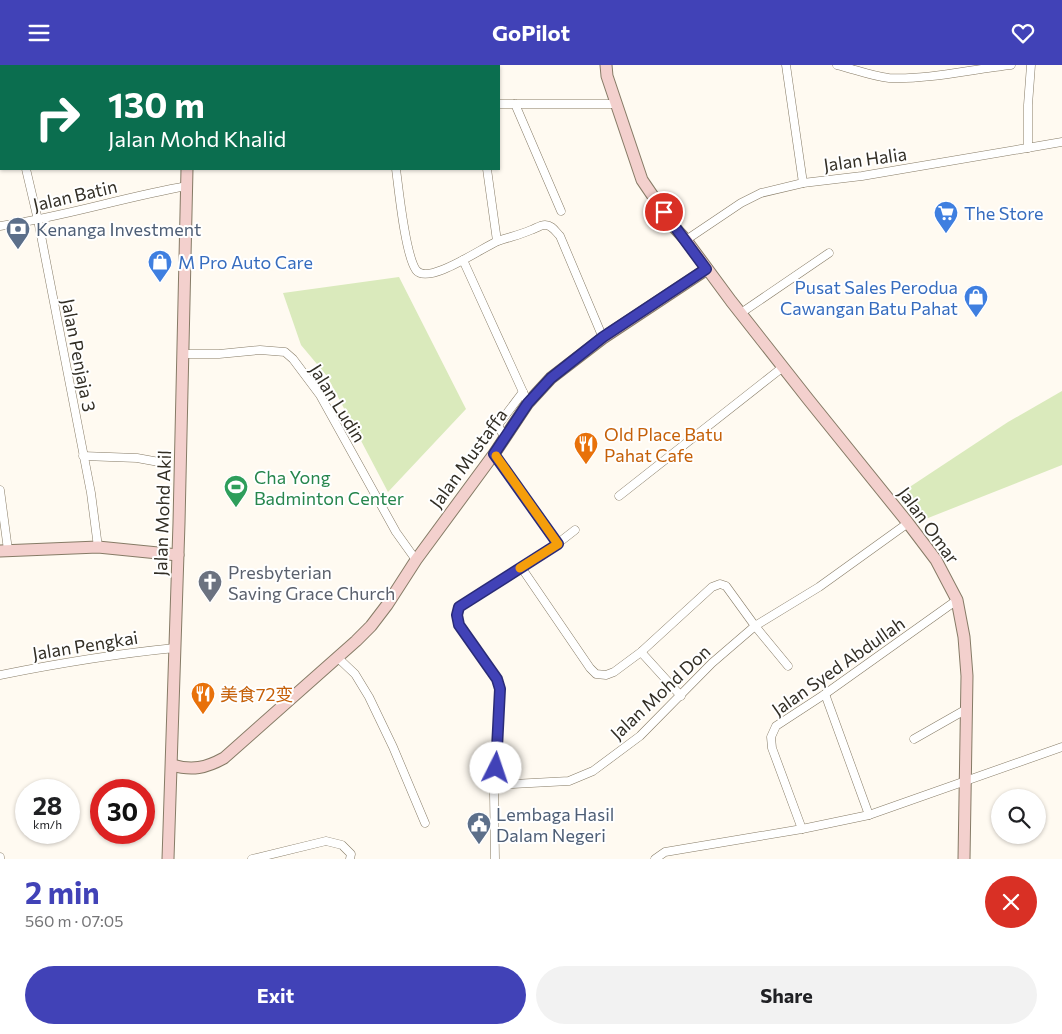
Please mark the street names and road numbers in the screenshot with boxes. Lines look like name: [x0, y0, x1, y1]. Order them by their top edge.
street label: Jalan Halia: [822, 142, 908, 176]
street label: Jalan Batin: [31, 175, 119, 215]
street label: Jalan Penjaja 3: [57, 296, 101, 414]
street label: Jalan Ludin: [305, 360, 371, 446]
street label: Jalan Mustaffa: [425, 404, 511, 512]
street label: Jalan Mohd Akil: [149, 450, 175, 576]
street label: Jalan Omar: [894, 482, 964, 568]
street label: Jalan Syed Abdullah: [767, 612, 909, 720]
street label: Jalan Pengkai: [31, 626, 139, 664]
street label: Jalan Mohd Don: [605, 640, 715, 744]

